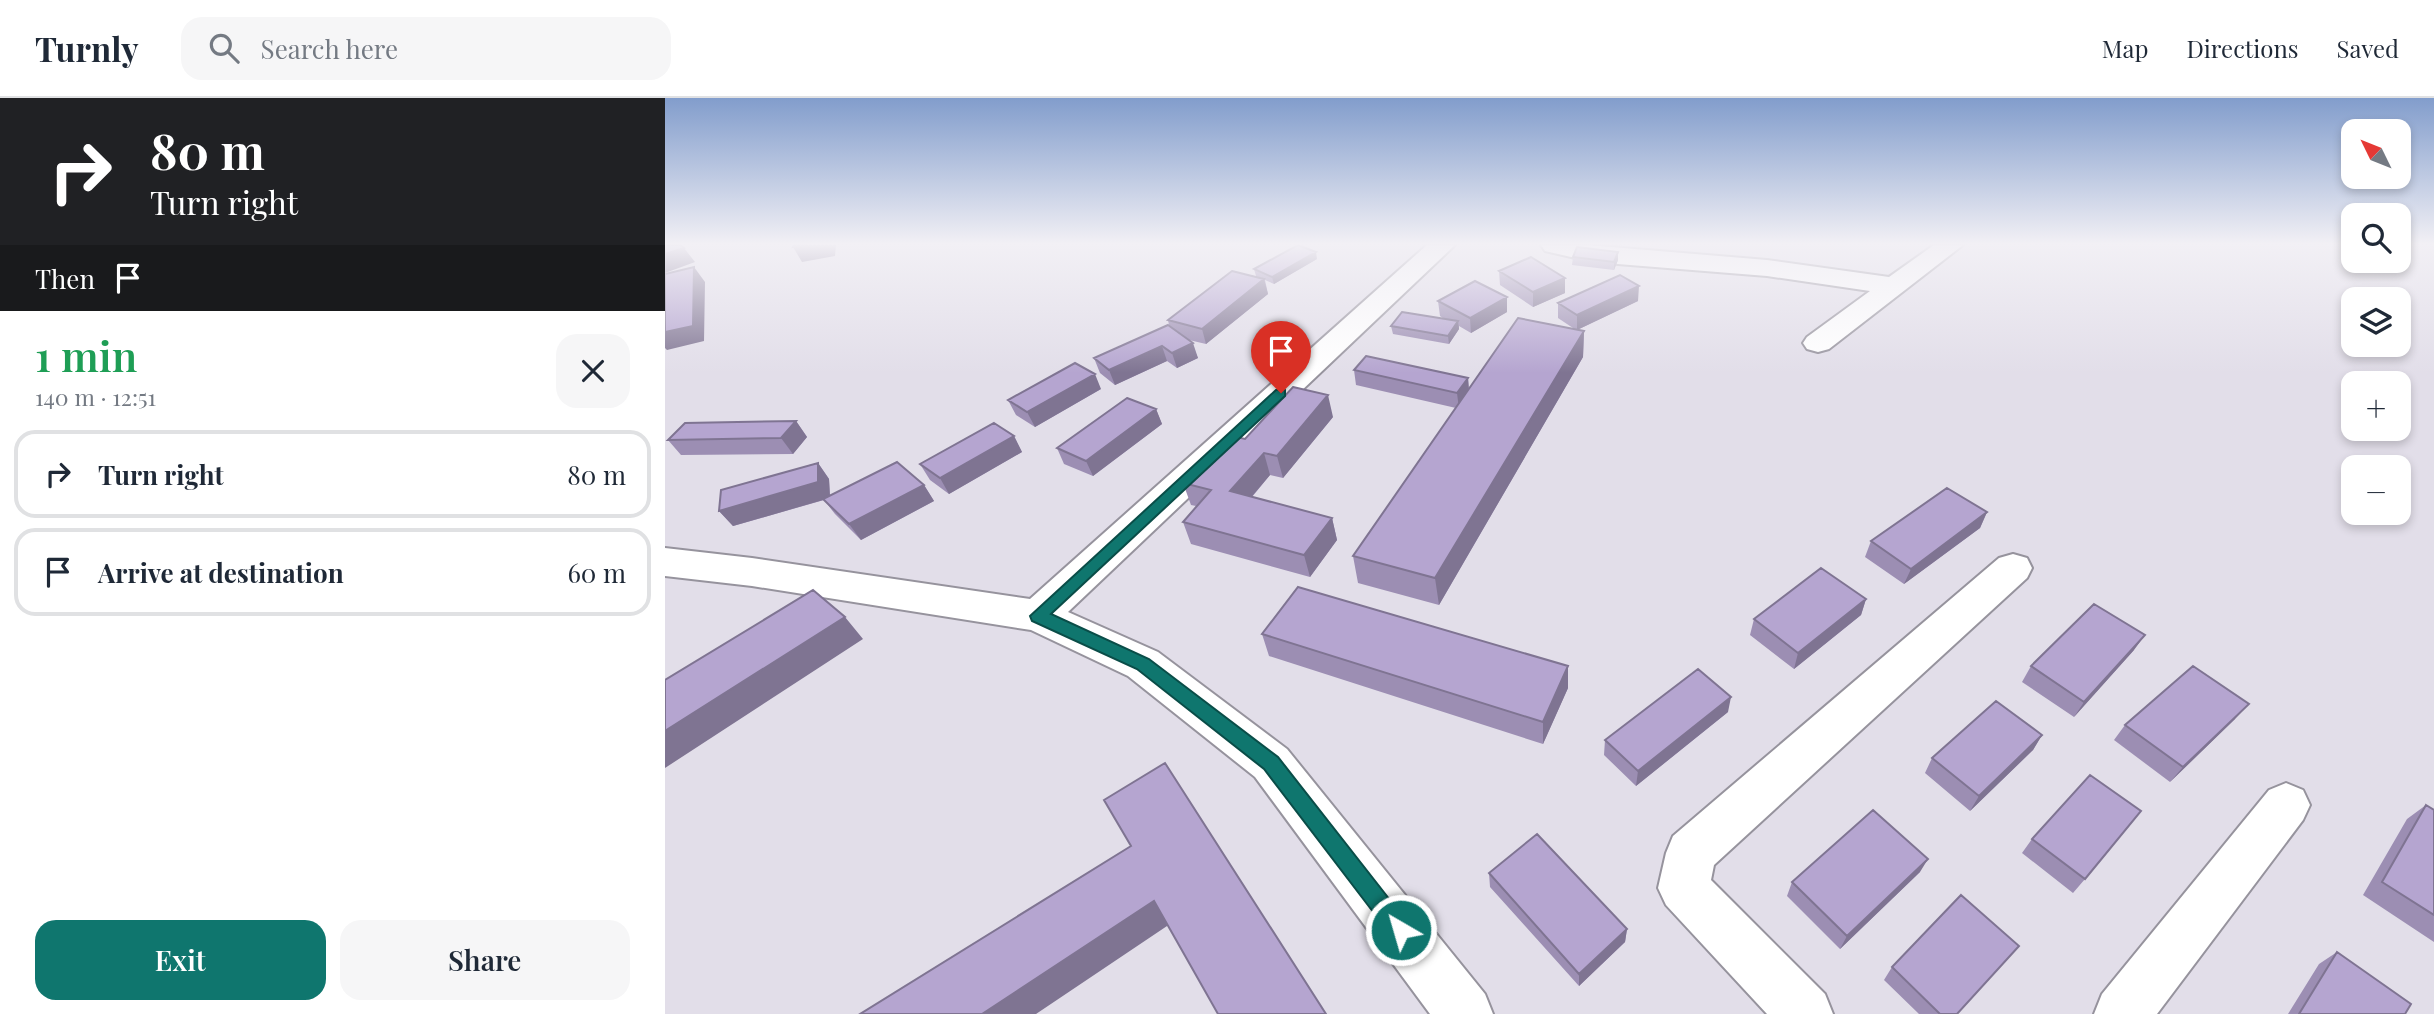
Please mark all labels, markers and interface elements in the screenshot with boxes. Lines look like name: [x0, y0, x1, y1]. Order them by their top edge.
search box: [181, 17, 671, 80]
text: Turnly: [35, 26, 139, 70]
icon: search: [205, 29, 243, 67]
text: Search here: [261, 31, 398, 66]
text: Map: [2102, 32, 2148, 64]
text: Directions: [2186, 32, 2299, 64]
text: Saved: [2337, 32, 2399, 64]
text: 80 m: [150, 117, 265, 182]
north arrow: [2341, 119, 2411, 189]
map controls: [2341, 119, 2411, 525]
icon: right: [35, 126, 126, 217]
text: Turn right: [150, 180, 298, 223]
button: search: [2341, 203, 2411, 273]
icon: arrive: [109, 259, 147, 297]
text: Then: [35, 261, 95, 296]
button: layers: [2341, 287, 2411, 357]
pin: [1251, 321, 1311, 393]
text: 1 min: [35, 327, 137, 383]
icon: arrive: [1262, 332, 1300, 370]
button: close: [556, 334, 630, 408]
button: +: [2341, 371, 2411, 441]
text: 140 m · 12:51: [35, 381, 156, 412]
icon: right: [39, 455, 77, 493]
button: −: [2341, 455, 2411, 525]
text: Turn right: [98, 457, 224, 492]
text: 80 m: [567, 457, 626, 492]
icon: arrive: [39, 553, 77, 591]
text: Arrive at destination: [98, 555, 344, 590]
text: 60 m: [567, 555, 626, 590]
position arrow: [1364, 893, 1438, 967]
button: Exit: [35, 920, 326, 1000]
button: Share: [340, 920, 630, 1000]

